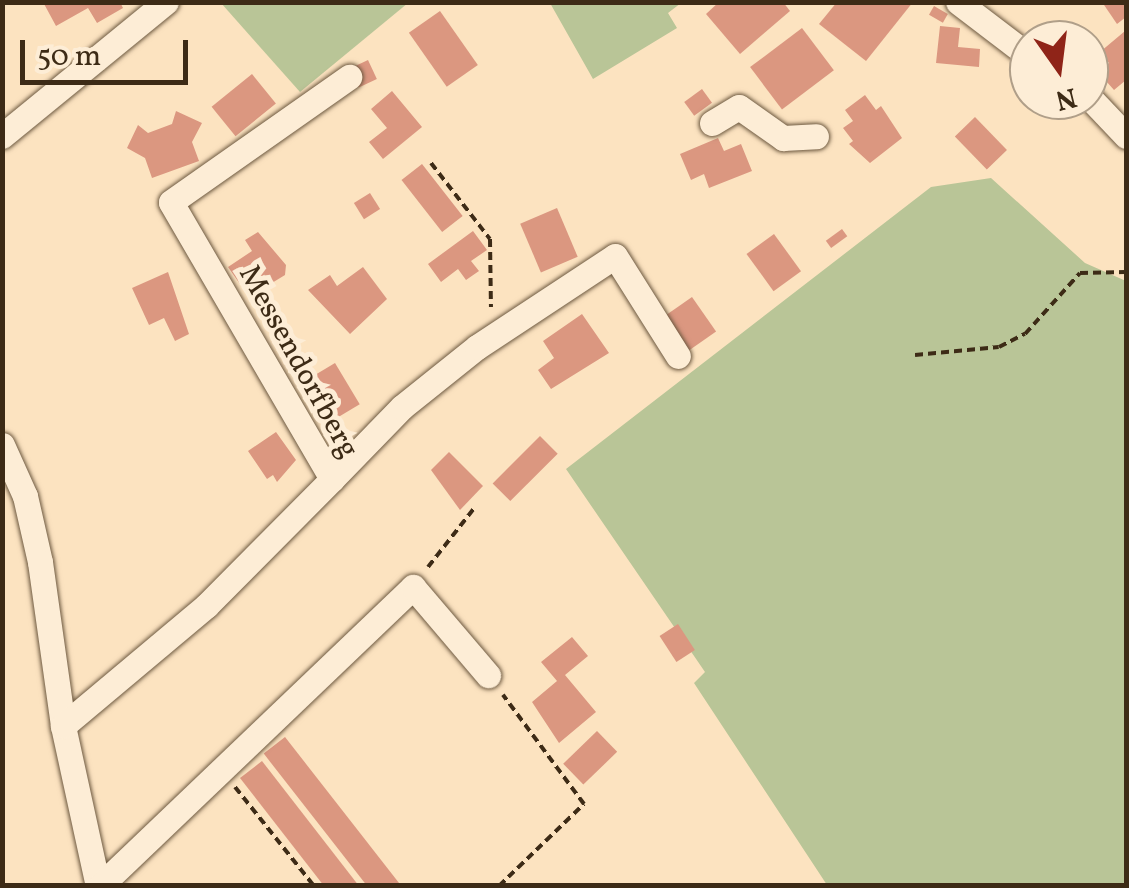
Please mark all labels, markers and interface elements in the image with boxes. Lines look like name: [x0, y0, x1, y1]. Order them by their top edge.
scale bar: [25, 20, 192, 82]
north arrow: [1009, 20, 1109, 120]
text: 50 m: [37, 36, 101, 78]
text: N: [1051, 76, 1080, 119]
street label: Messendorfberg: [230, 259, 366, 465]

